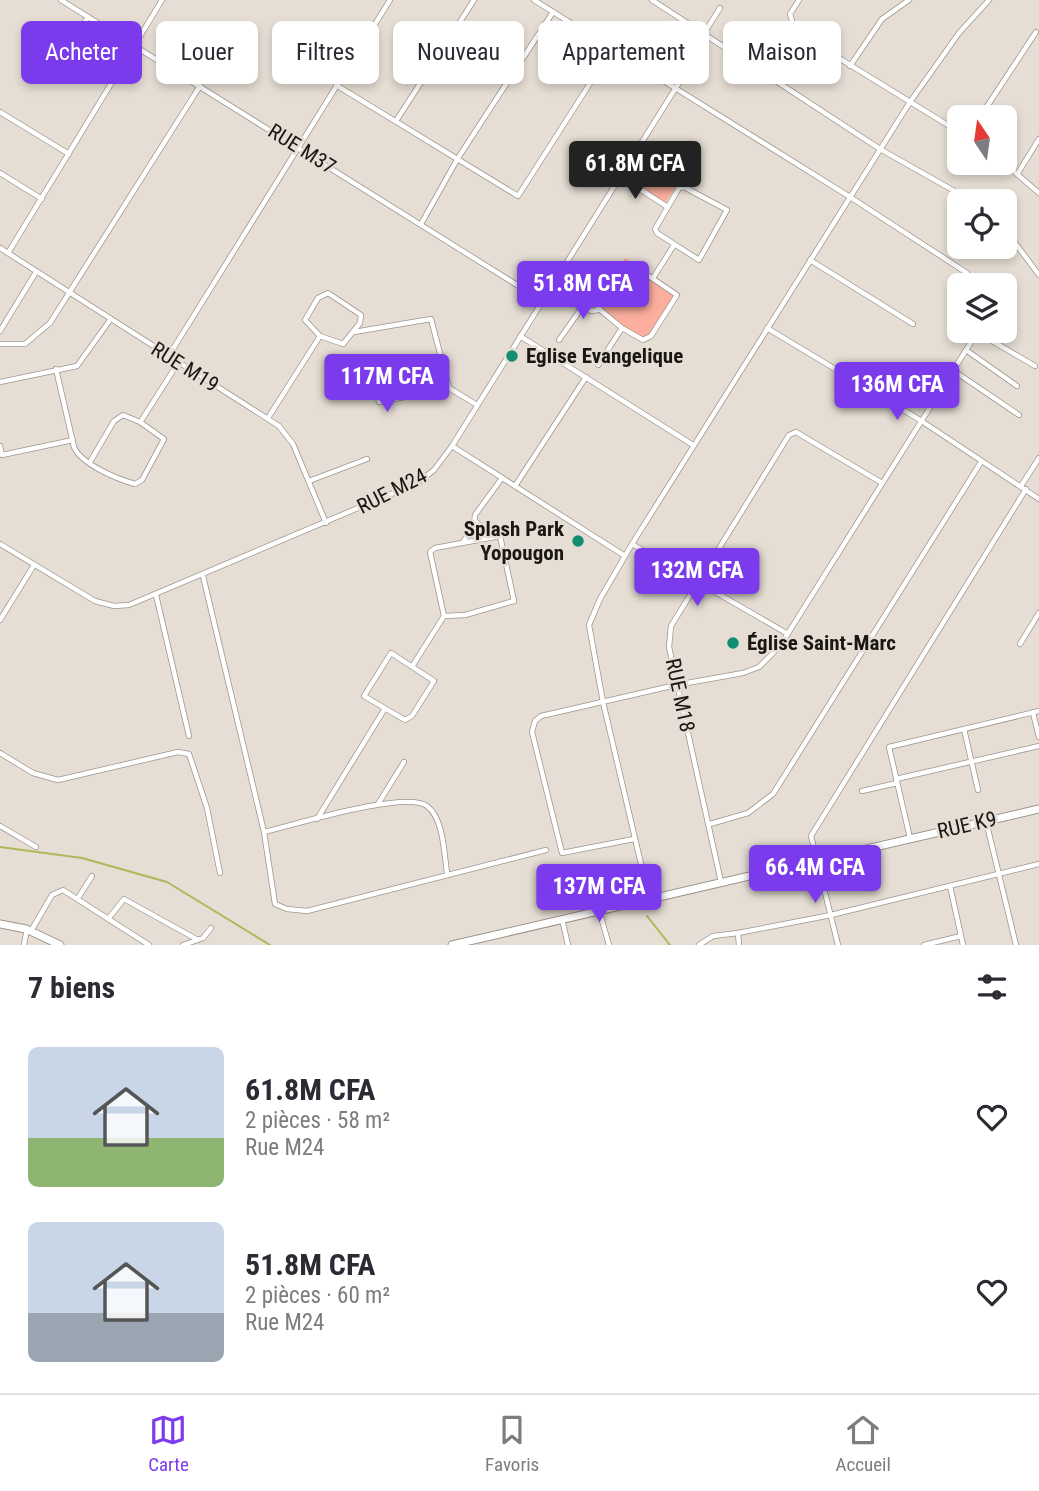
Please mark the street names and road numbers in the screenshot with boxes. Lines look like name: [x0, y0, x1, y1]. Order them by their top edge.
street label: RUE M37: [264, 119, 340, 179]
street label: RUE M19: [147, 337, 223, 397]
street label: RUE M24: [353, 463, 431, 519]
street label: RUE M18: [660, 656, 700, 734]
street label: RUE K9: [935, 807, 999, 843]

